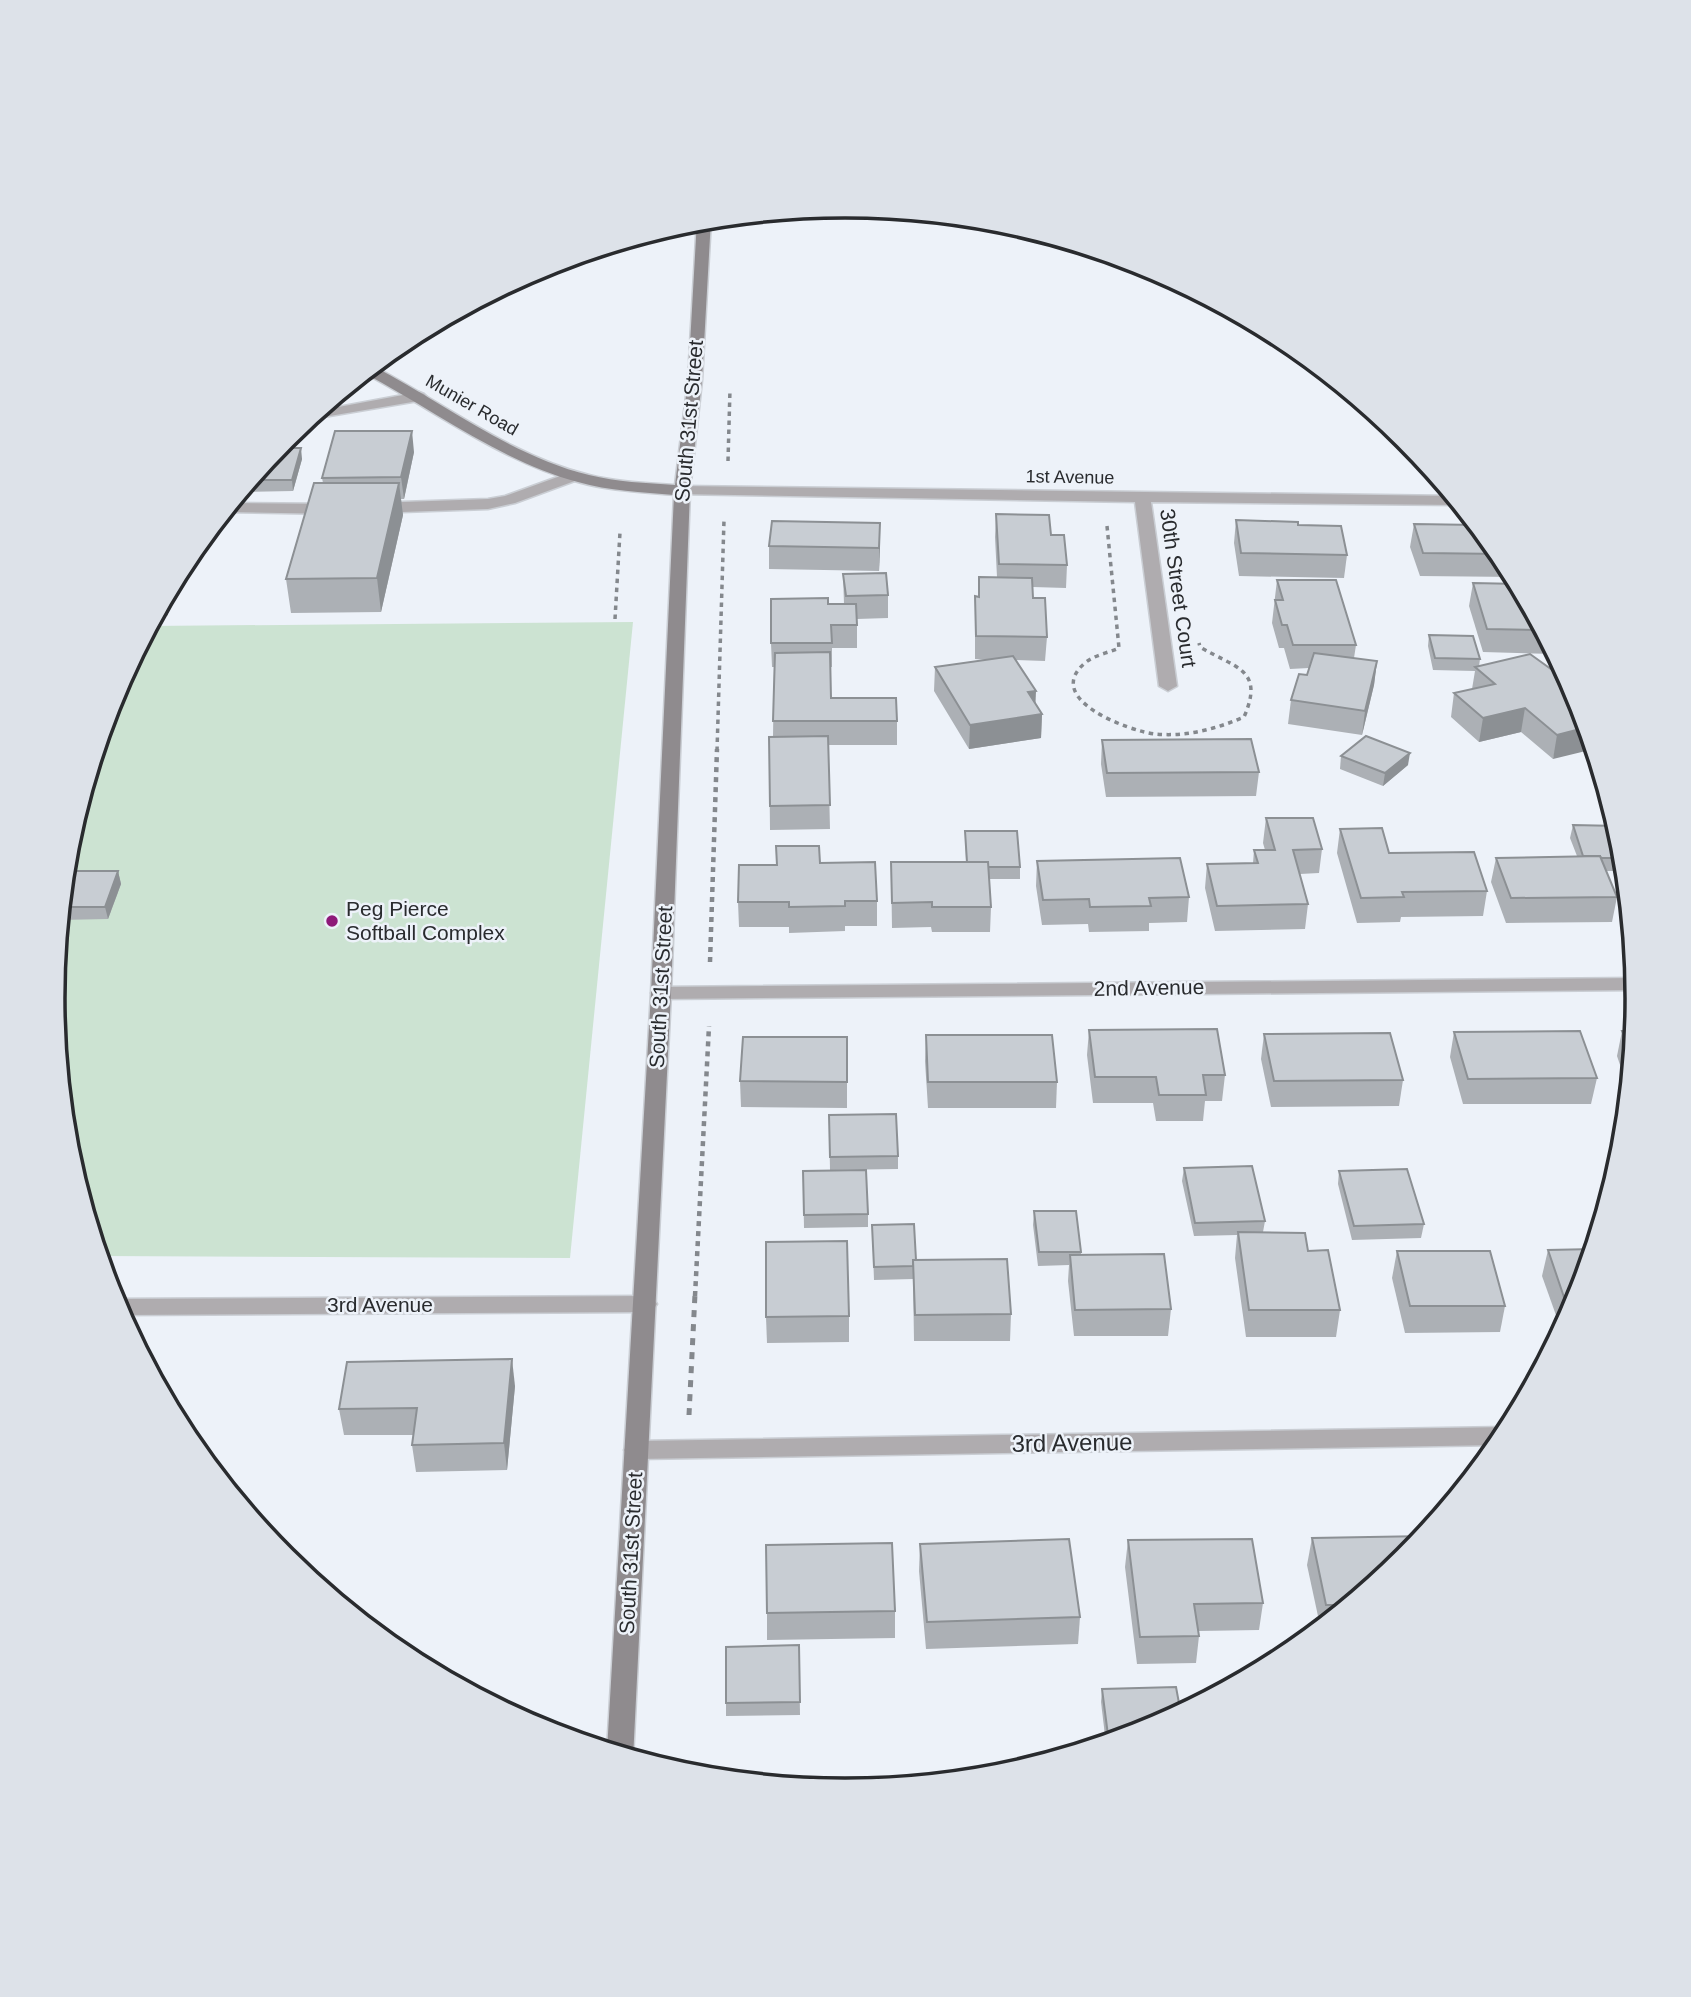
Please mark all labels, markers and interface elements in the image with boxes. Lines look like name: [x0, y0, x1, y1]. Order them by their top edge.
street label: South 31st Street: [670, 339, 707, 503]
street label: Munier Road: [422, 371, 522, 439]
street label: 1st Avenue: [1025, 466, 1115, 488]
street label: 30th Street Court: [1156, 507, 1201, 669]
place label: Peg Pierce Softball Complex: [346, 897, 505, 944]
street label: South 31st Street: [645, 905, 676, 1069]
marker: Peg Pierce Softball Complex: [324, 913, 340, 929]
street label: 2nd Avenue: [1094, 975, 1204, 1000]
street label: 3rd Avenue: [327, 1293, 433, 1316]
street label: 3rd Avenue: [1011, 1428, 1133, 1457]
street label: South 31st Street: [615, 1471, 646, 1635]

